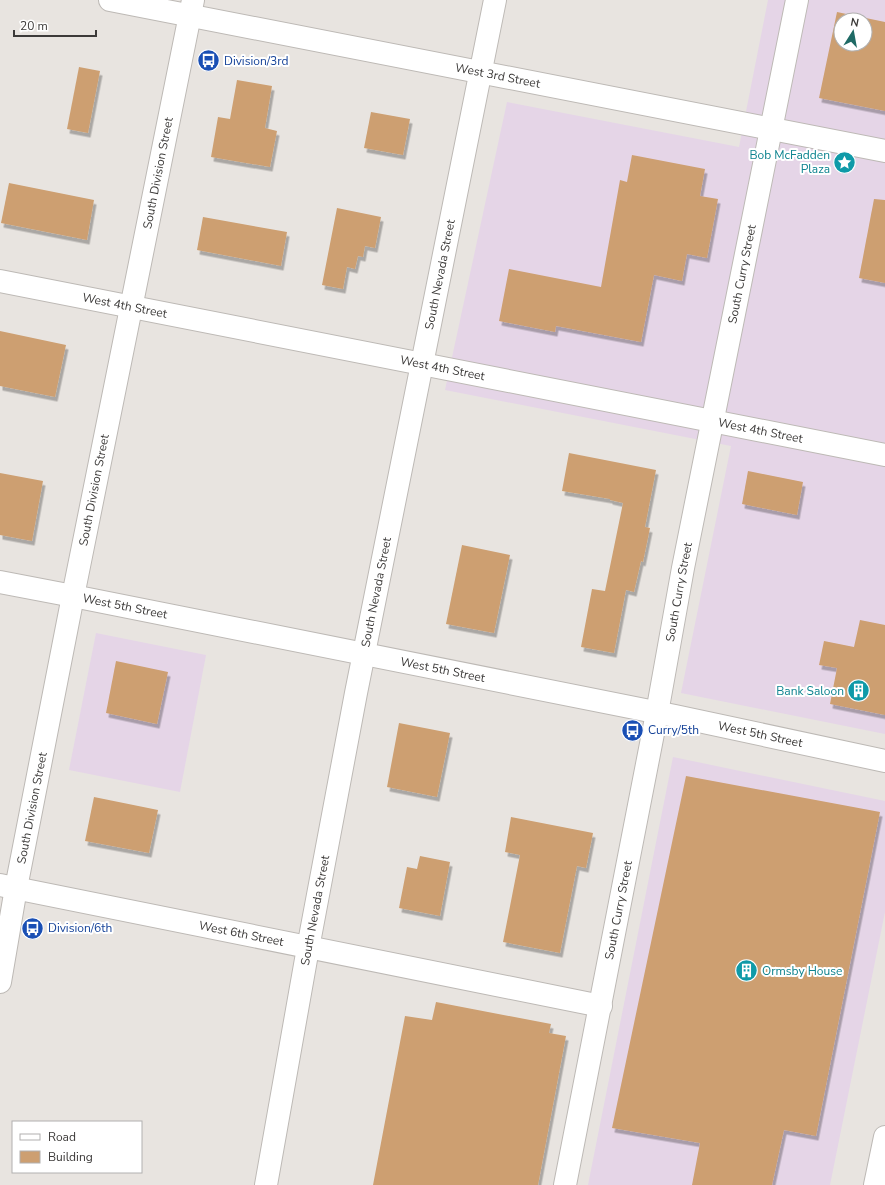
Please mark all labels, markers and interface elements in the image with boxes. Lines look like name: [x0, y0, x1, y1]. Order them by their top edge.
scale bar: [14, 12, 96, 38]
north arrow: [833, 12, 873, 52]
text: N: [849, 15, 860, 31]
text: 20 m: [20, 18, 48, 34]
bus stop icon: Division/3rd: [196, 48, 222, 74]
place label: Division/3rd: [224, 53, 289, 69]
street label: West 3rd Street: [454, 59, 542, 92]
street label: South Division Street: [139, 115, 177, 230]
place label: Bob McFadden Plaza: [749, 147, 830, 177]
place icon: Bob McFadden Plaza: [832, 149, 858, 175]
street label: South Nevada Street: [421, 217, 459, 331]
street label: South Curry Street: [724, 222, 760, 325]
street label: West 4th Street: [81, 289, 169, 322]
street label: West 4th Street: [399, 352, 487, 384]
street label: West 4th Street: [717, 414, 805, 447]
street label: South Division Street: [75, 432, 113, 547]
street label: South Nevada Street: [357, 535, 395, 649]
street label: South Curry Street: [662, 540, 696, 643]
street label: West 5th Street: [81, 590, 170, 623]
street label: West 5th Street: [399, 653, 487, 686]
building icon: Bank Saloon: [846, 678, 872, 704]
place label: Bank Saloon: [776, 683, 844, 699]
bus stop icon: Curry/5th: [619, 717, 645, 743]
street label: West 5th Street: [717, 717, 805, 751]
place label: Curry/5th: [648, 722, 699, 738]
street label: South Division Street: [13, 750, 51, 865]
street label: South Nevada Street: [297, 853, 333, 967]
street label: South Curry Street: [601, 858, 636, 961]
bus stop icon: Division/6th: [20, 915, 46, 941]
street label: West 6th Street: [197, 917, 286, 950]
place label: Division/6th: [48, 920, 112, 936]
building icon: Ormsby House: [734, 958, 760, 984]
place label: Ormsby House: [762, 963, 842, 979]
legend: [12, 1121, 142, 1173]
text: Road: [48, 1129, 76, 1145]
text: Building: [48, 1149, 93, 1165]

